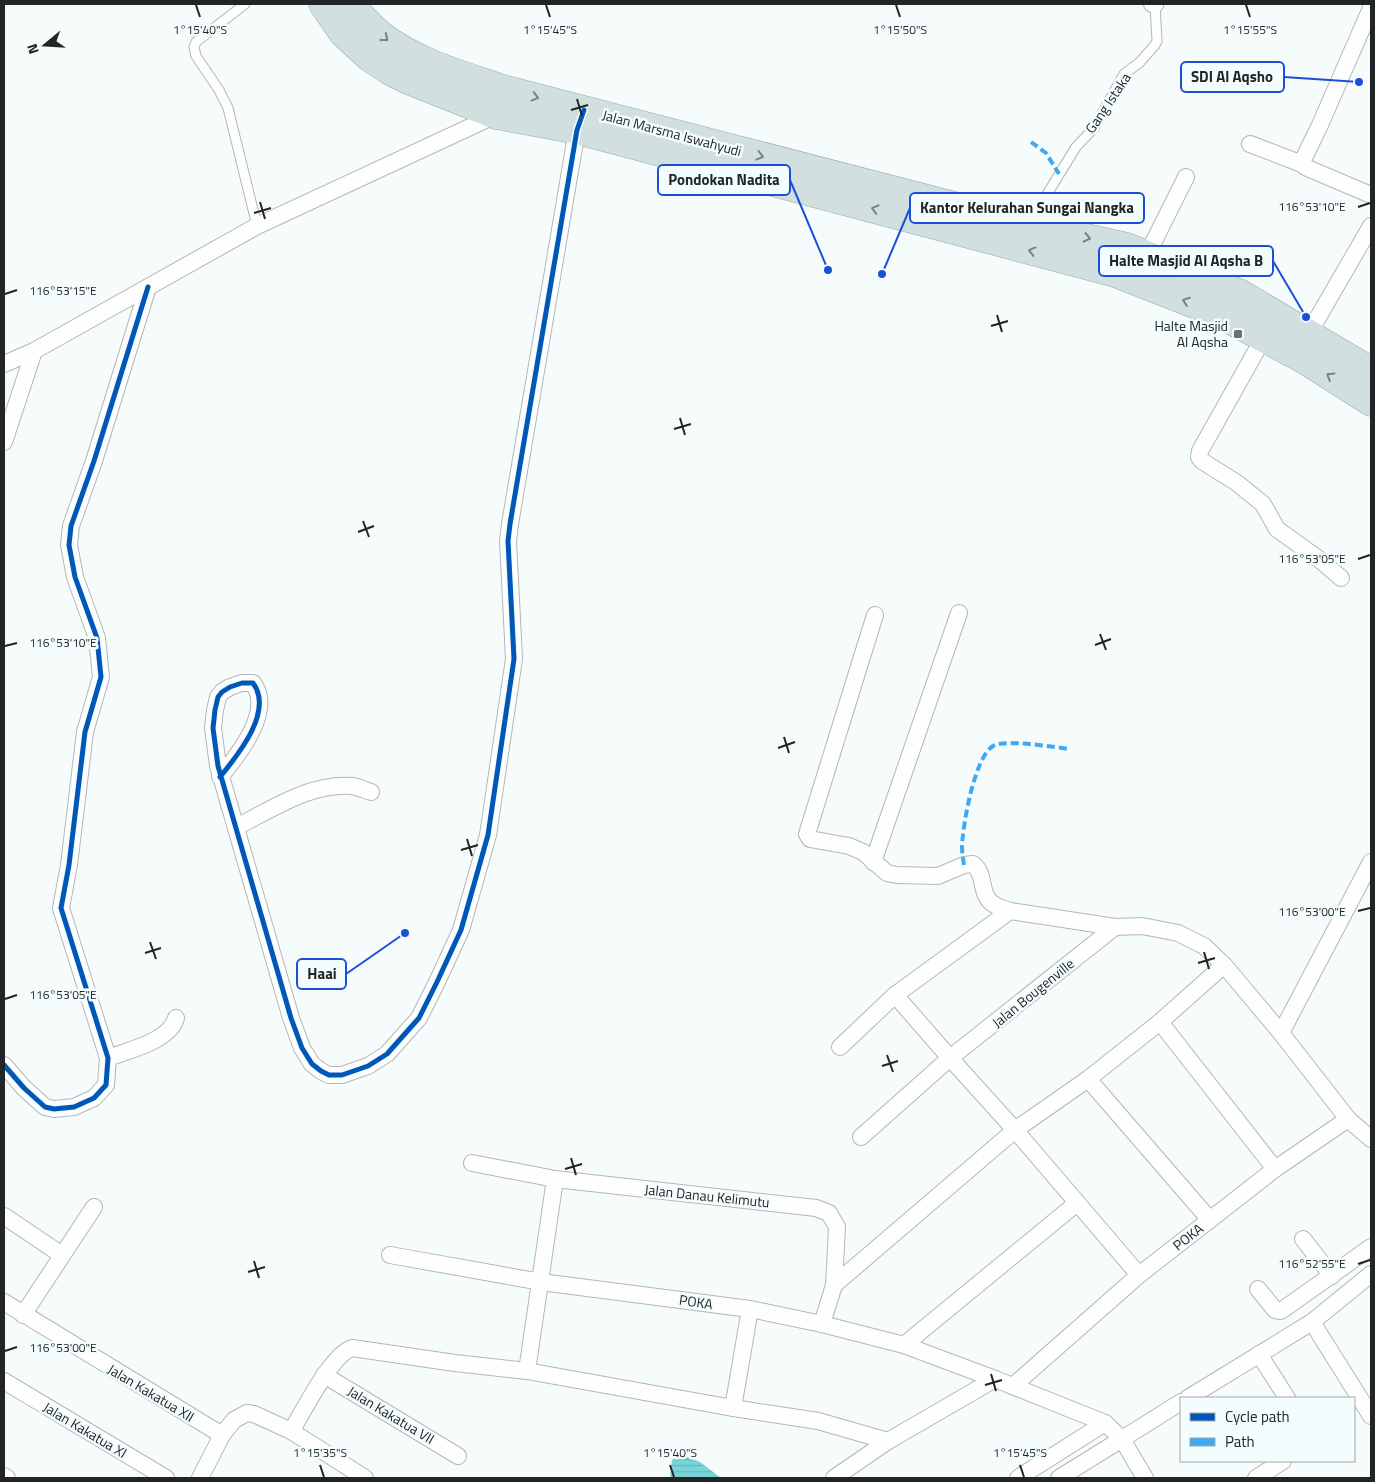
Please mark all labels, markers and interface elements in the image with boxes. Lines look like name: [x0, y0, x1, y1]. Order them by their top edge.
north arrow: [20, 20, 70, 70]
text: 1°15'40"S: [173, 20, 227, 39]
text: 1°15'45"S: [523, 20, 577, 39]
text: 1°15'50"S: [873, 20, 927, 39]
text: 1°15'55"S: [1223, 20, 1277, 39]
one-way arrow: [379, 32, 388, 40]
text: N: [21, 41, 44, 57]
callout: SDI Al Aqsho: [1181, 62, 1284, 92]
text: SDI Al Aqsho: [1191, 65, 1273, 88]
street label: Gang Istaka: [1080, 68, 1136, 137]
one-way arrow: [530, 92, 539, 102]
street label: Jalan Marsma Iswahyudi: [600, 104, 744, 161]
one-way arrow: [755, 151, 763, 161]
callout: Pondokan Nadita: [658, 165, 790, 195]
text: Pondokan Nadita: [668, 168, 780, 191]
callout: Kantor Kelurahan Sungai Nangka: [910, 193, 1144, 223]
text: Kantor Kelurahan Sungai Nangka: [920, 196, 1134, 219]
text: 116°53'10"E: [1278, 197, 1346, 216]
one-way arrow: [871, 205, 879, 215]
one-way arrow: [1083, 232, 1092, 243]
one-way arrow: [1027, 246, 1036, 257]
callout: Halte Masjid Al Aqsha B: [1099, 246, 1273, 276]
text: Halte Masjid Al Aqsha B: [1109, 249, 1263, 272]
text: 116°53'15"E: [29, 281, 97, 300]
one-way arrow: [1182, 297, 1191, 307]
place label: Halte Masjid Al Aqsha: [1154, 315, 1228, 352]
marker: Halte Masjid Al Aqsha: [1232, 328, 1244, 340]
one-way arrow: [1327, 372, 1336, 382]
text: 116°53'05"E: [1278, 549, 1346, 568]
text: 116°53'10"E: [29, 633, 97, 652]
text: 116°53'00"E: [1278, 902, 1346, 921]
street label: Jalan Bougenville: [987, 953, 1078, 1032]
callout: Haai: [297, 959, 346, 989]
text: Haai: [307, 962, 337, 985]
text: 116°53'05"E: [29, 985, 97, 1004]
street label: Jalan Danau Kelimutu: [643, 1178, 771, 1213]
street label: POKA: [1168, 1218, 1208, 1255]
text: 116°52'55"E: [1278, 1254, 1346, 1273]
street label: POKA: [678, 1289, 715, 1314]
text: 116°53'00"E: [29, 1338, 97, 1357]
street label: Jalan Kakatua XII: [104, 1358, 199, 1427]
street label: Jalan Kakatua VII: [344, 1380, 439, 1449]
street label: Jalan Kakatua XI: [39, 1396, 131, 1463]
legend: [1180, 1397, 1355, 1462]
text: Cycle path: [1225, 1405, 1290, 1428]
text: Path: [1225, 1430, 1255, 1453]
text: 1°15'35"S: [293, 1443, 347, 1462]
text: 1°15'40"S: [643, 1443, 697, 1462]
text: 1°15'45"S: [993, 1443, 1047, 1462]

